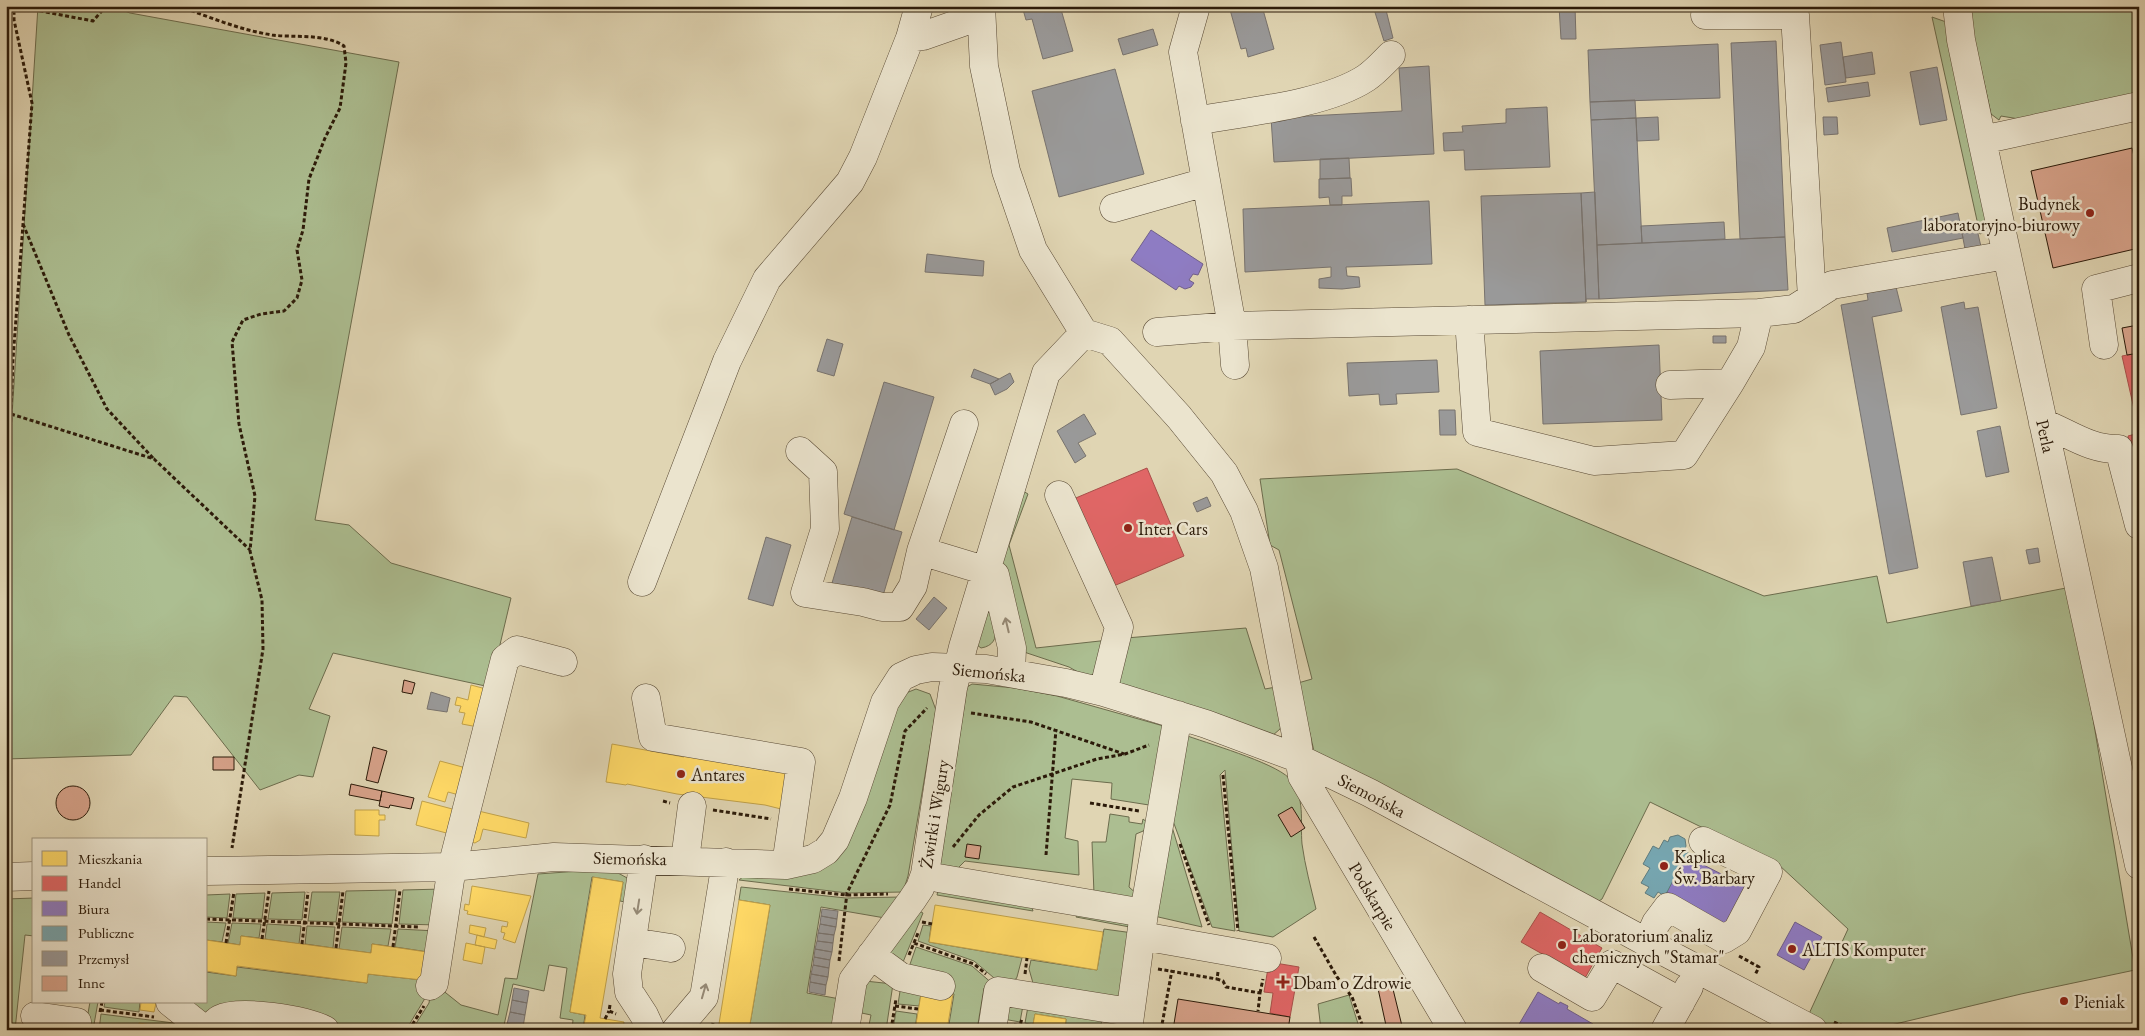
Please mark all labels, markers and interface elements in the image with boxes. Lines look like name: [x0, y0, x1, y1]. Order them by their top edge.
place label: Budynek laboratoryjno-biurowy: [1923, 192, 2081, 236]
marker: Budynek laboratoryjno-biurowy: [2084, 207, 2096, 219]
street label: Perla: [2031, 417, 2061, 456]
place label: Inter Cars: [1138, 517, 1208, 540]
marker: Inter Cars: [1122, 522, 1134, 534]
one-way arrow: [1002, 617, 1011, 633]
street label: Siemońska: [951, 657, 1028, 687]
street label: Żwirki i Wigury: [914, 758, 954, 870]
place label: Antares: [690, 763, 745, 786]
marker: Antares: [675, 768, 687, 780]
street label: Siemońska: [1334, 768, 1411, 823]
legend: [32, 838, 208, 1004]
place label: Kaplica Św. Barbary: [1674, 845, 1755, 889]
street label: Siemońska: [593, 846, 668, 870]
text: Mieszkania: [78, 849, 142, 868]
street label: Podskarpie: [1344, 858, 1402, 934]
marker: Kaplica Św. Barbary: [1658, 860, 1670, 872]
text: Handel: [78, 873, 121, 892]
text: Biura: [78, 899, 109, 918]
one-way arrow: [633, 899, 643, 915]
text: Publiczne: [78, 923, 134, 942]
place label: Laboratorium analiz chemicznych "Stamar": [1572, 924, 1724, 968]
place label: ALTIS Komputer: [1801, 938, 1926, 961]
marker: Laboratorium analiz chemicznych "Stamar": [1556, 939, 1568, 951]
marker: ALTIS Komputer: [1786, 943, 1798, 955]
text: Przemysł: [78, 949, 129, 968]
place label: Dbam o Zdrowie: [1293, 971, 1411, 994]
text: Inne: [78, 973, 105, 992]
marker: Dbam o Zdrowie: [1277, 976, 1289, 988]
one-way arrow: [700, 983, 709, 999]
place label: Pieniak: [2074, 990, 2125, 1013]
marker: Pieniak: [2058, 995, 2070, 1007]

